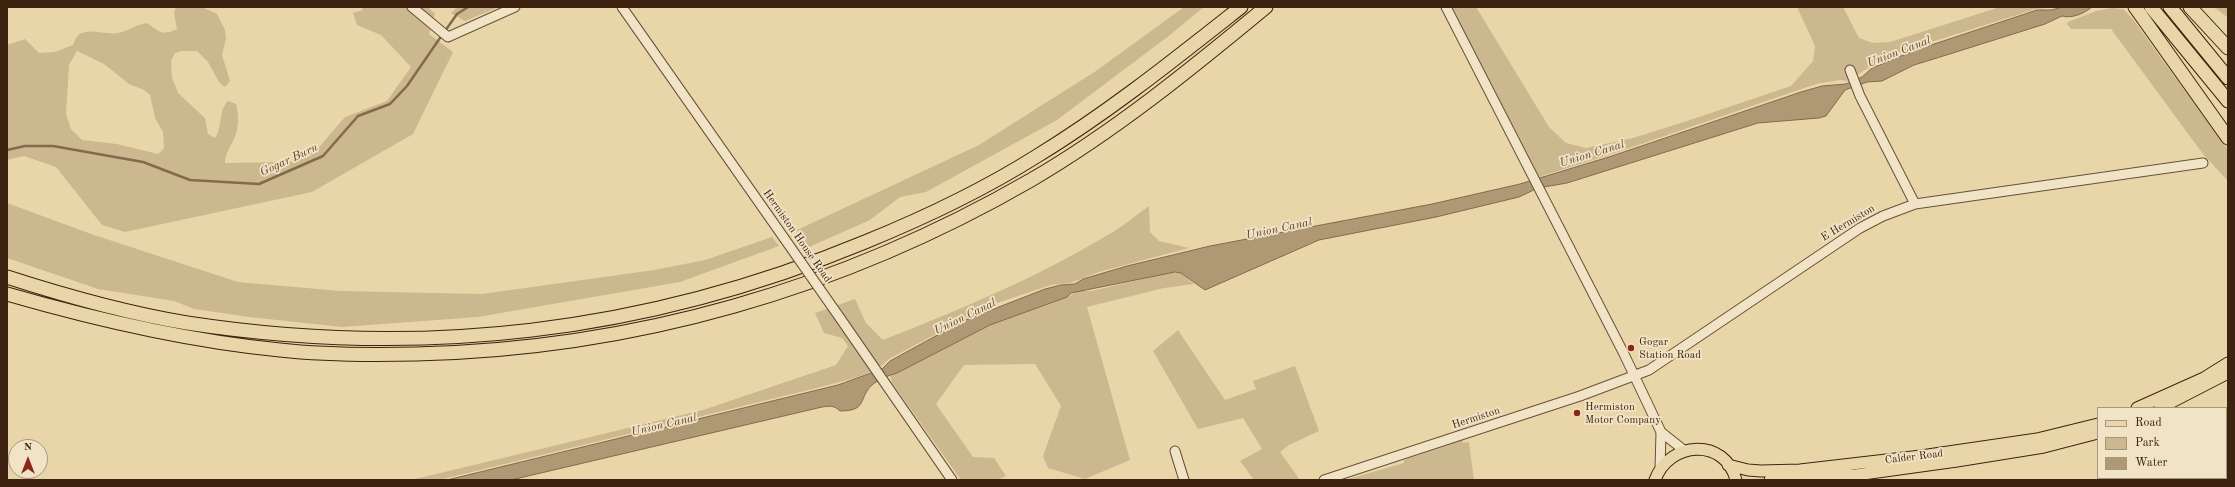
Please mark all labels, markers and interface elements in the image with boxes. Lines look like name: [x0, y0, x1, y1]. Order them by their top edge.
water label: Union Canal: [1865, 33, 1933, 71]
water label: Union Canal: [1558, 137, 1626, 171]
water label: Gogar Burn: [258, 140, 320, 180]
street label: Hermiston House Road: [760, 187, 834, 285]
street label: E Hermiston: [1819, 202, 1877, 244]
water label: Union Canal: [1245, 215, 1313, 243]
water label: Union Canal: [932, 296, 998, 338]
place label: Gogar Station Road: [1639, 335, 1701, 361]
marker: Gogar Station Road: [1626, 343, 1636, 353]
place label: Hermiston Motor Company: [1585, 400, 1661, 426]
street label: Hermiston: [1450, 404, 1502, 432]
legend: [2097, 407, 2227, 479]
marker: Hermiston Motor Company: [1572, 408, 1582, 418]
water label: Union Canal: [630, 410, 698, 440]
text: Road: [2135, 417, 2162, 429]
text: Park: [2135, 437, 2160, 449]
north arrow: [8, 439, 48, 479]
text: N: [24, 442, 32, 453]
street label: Calder Road: [1884, 447, 1944, 467]
text: Water: [2135, 457, 2167, 469]

